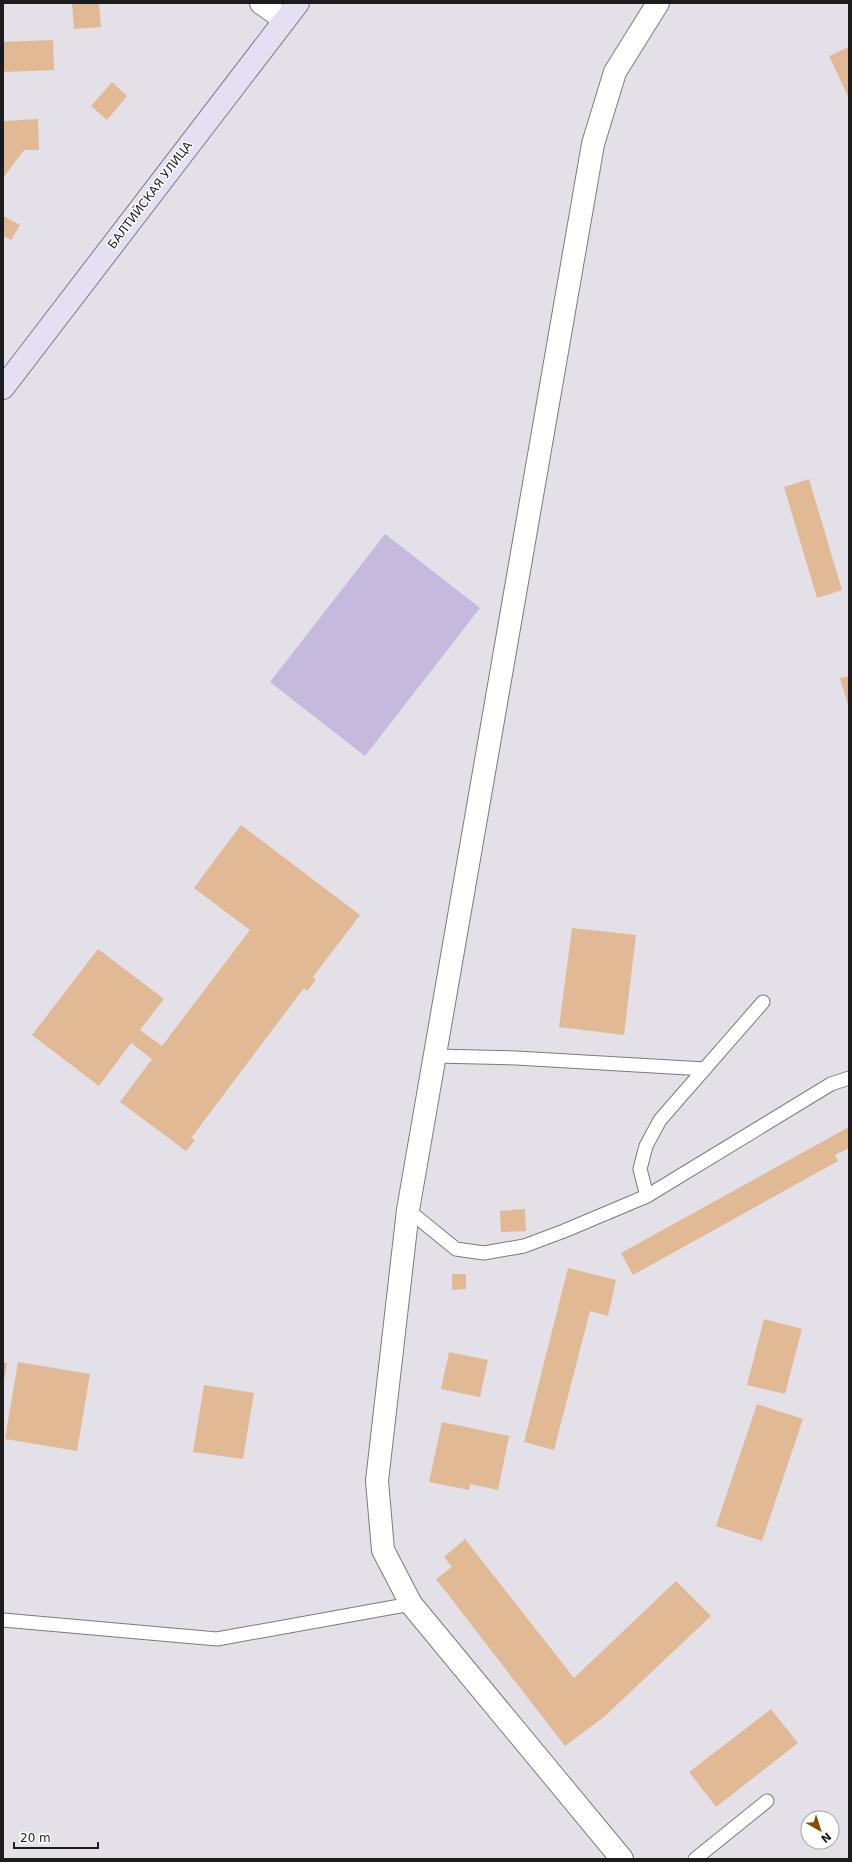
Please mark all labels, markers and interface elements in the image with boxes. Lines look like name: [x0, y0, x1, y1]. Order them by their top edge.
street label: БАЛТИЙСКАЯ УЛИЦА: [104, 137, 195, 251]
north arrow: [800, 1810, 840, 1850]
scale bar: [14, 1824, 98, 1850]
text: N: [818, 1829, 834, 1845]
text: 20 m: [20, 1831, 51, 1845]

